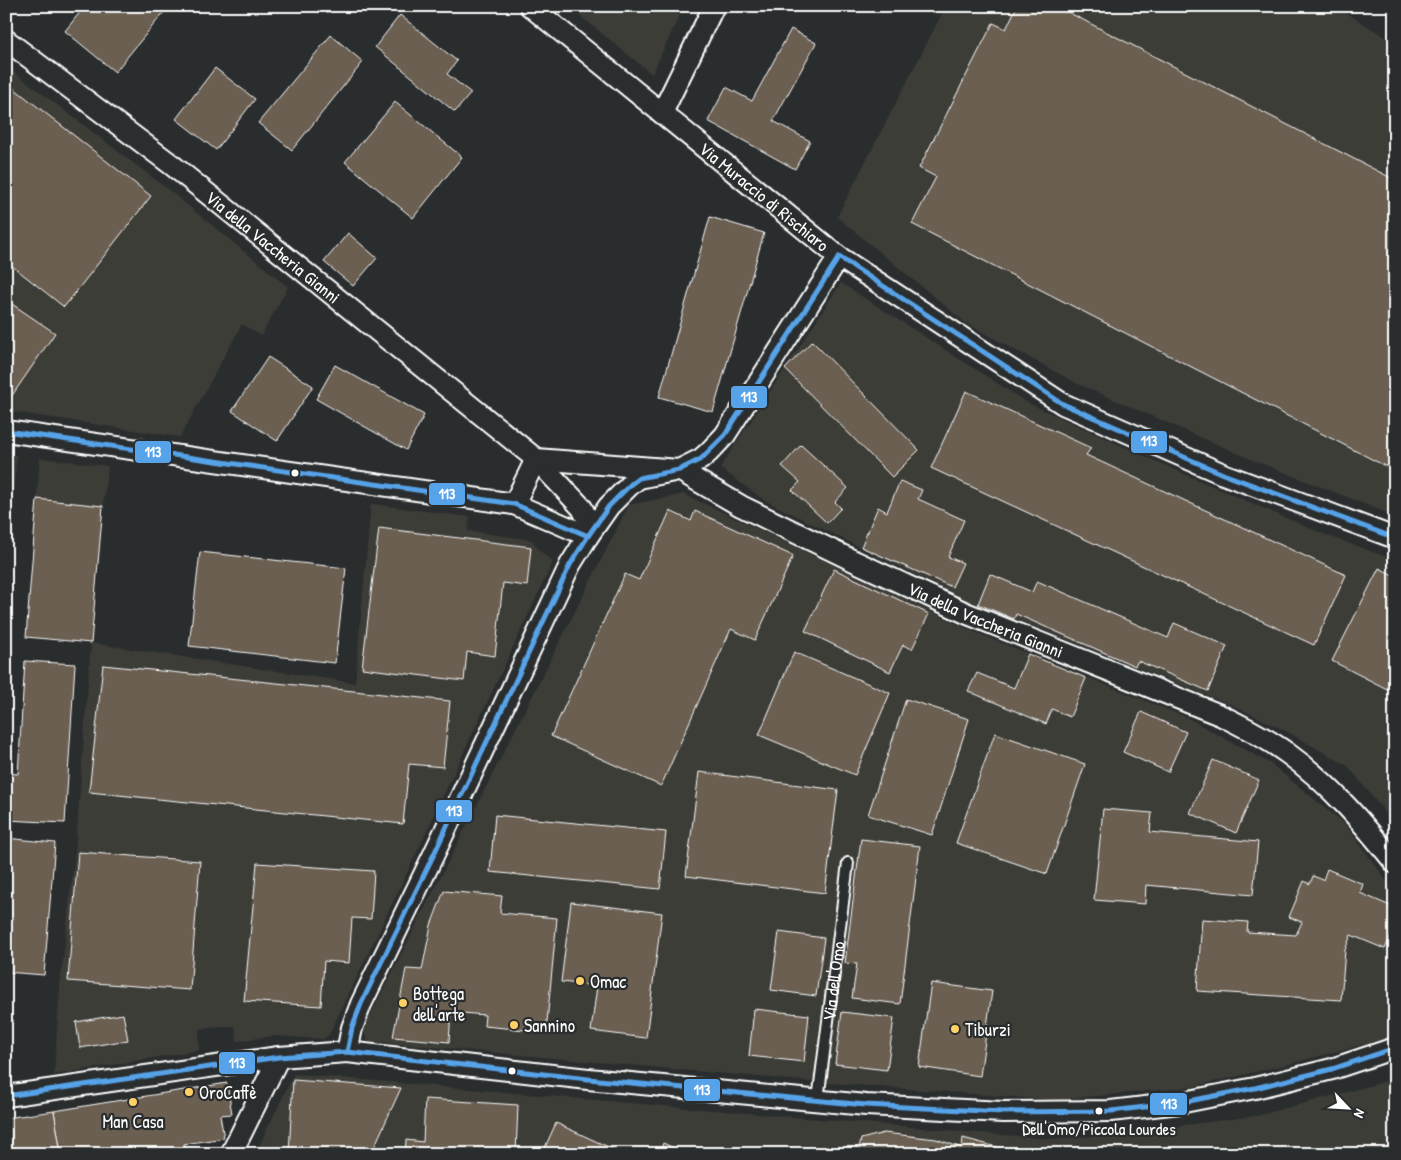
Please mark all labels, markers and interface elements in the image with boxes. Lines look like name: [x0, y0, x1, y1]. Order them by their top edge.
street label: Via Muraccio di Rischiaro: [694, 136, 835, 257]
street label: Via della Vaccheria Gianni: [201, 185, 346, 309]
line badge: 113: [730, 385, 768, 409]
text: 113: [741, 387, 758, 406]
line badge: 113: [1130, 430, 1168, 454]
text: 113: [1141, 431, 1158, 450]
line badge: 113: [134, 440, 172, 464]
text: 113: [145, 442, 162, 461]
unlabelled marker: [290, 468, 300, 478]
line badge: 113: [428, 482, 466, 506]
text: 113: [439, 484, 456, 503]
street label: Via della Vaccheria Gianni: [904, 575, 1067, 663]
line badge: 113: [435, 799, 473, 823]
text: 113: [446, 801, 463, 820]
street label: Via dell'Omo: [816, 940, 850, 1022]
place label: Omac: [590, 969, 626, 994]
marker: Omac: [574, 975, 586, 987]
place label: Bottega dell'arte: [413, 981, 465, 1027]
marker: Bottega dell'arte: [397, 997, 409, 1009]
place label: Sannino: [524, 1013, 575, 1038]
place label: Tiburzi: [965, 1017, 1011, 1042]
marker: Sannino: [508, 1019, 520, 1031]
marker: Tiburzi: [949, 1023, 961, 1035]
line badge: 113: [218, 1051, 256, 1075]
text: 113: [229, 1053, 246, 1072]
unlabelled marker: [507, 1066, 517, 1076]
line badge: 113: [683, 1078, 721, 1102]
place label: OroCaffè: [199, 1080, 257, 1105]
text: 113: [694, 1080, 711, 1099]
north arrow: [1324, 1082, 1374, 1132]
marker: OroCaffè: [183, 1086, 195, 1098]
line badge: 113: [1149, 1092, 1188, 1116]
text: 113: [1161, 1094, 1178, 1113]
marker: Man Casa: [127, 1096, 139, 1108]
marker: Dell'Omo/Piccola Lourdes: [1094, 1106, 1104, 1116]
text: N: [1350, 1106, 1370, 1122]
place label: Man Casa: [103, 1109, 163, 1134]
place label: Dell'Omo/Piccola Lourdes: [1022, 1117, 1176, 1140]

